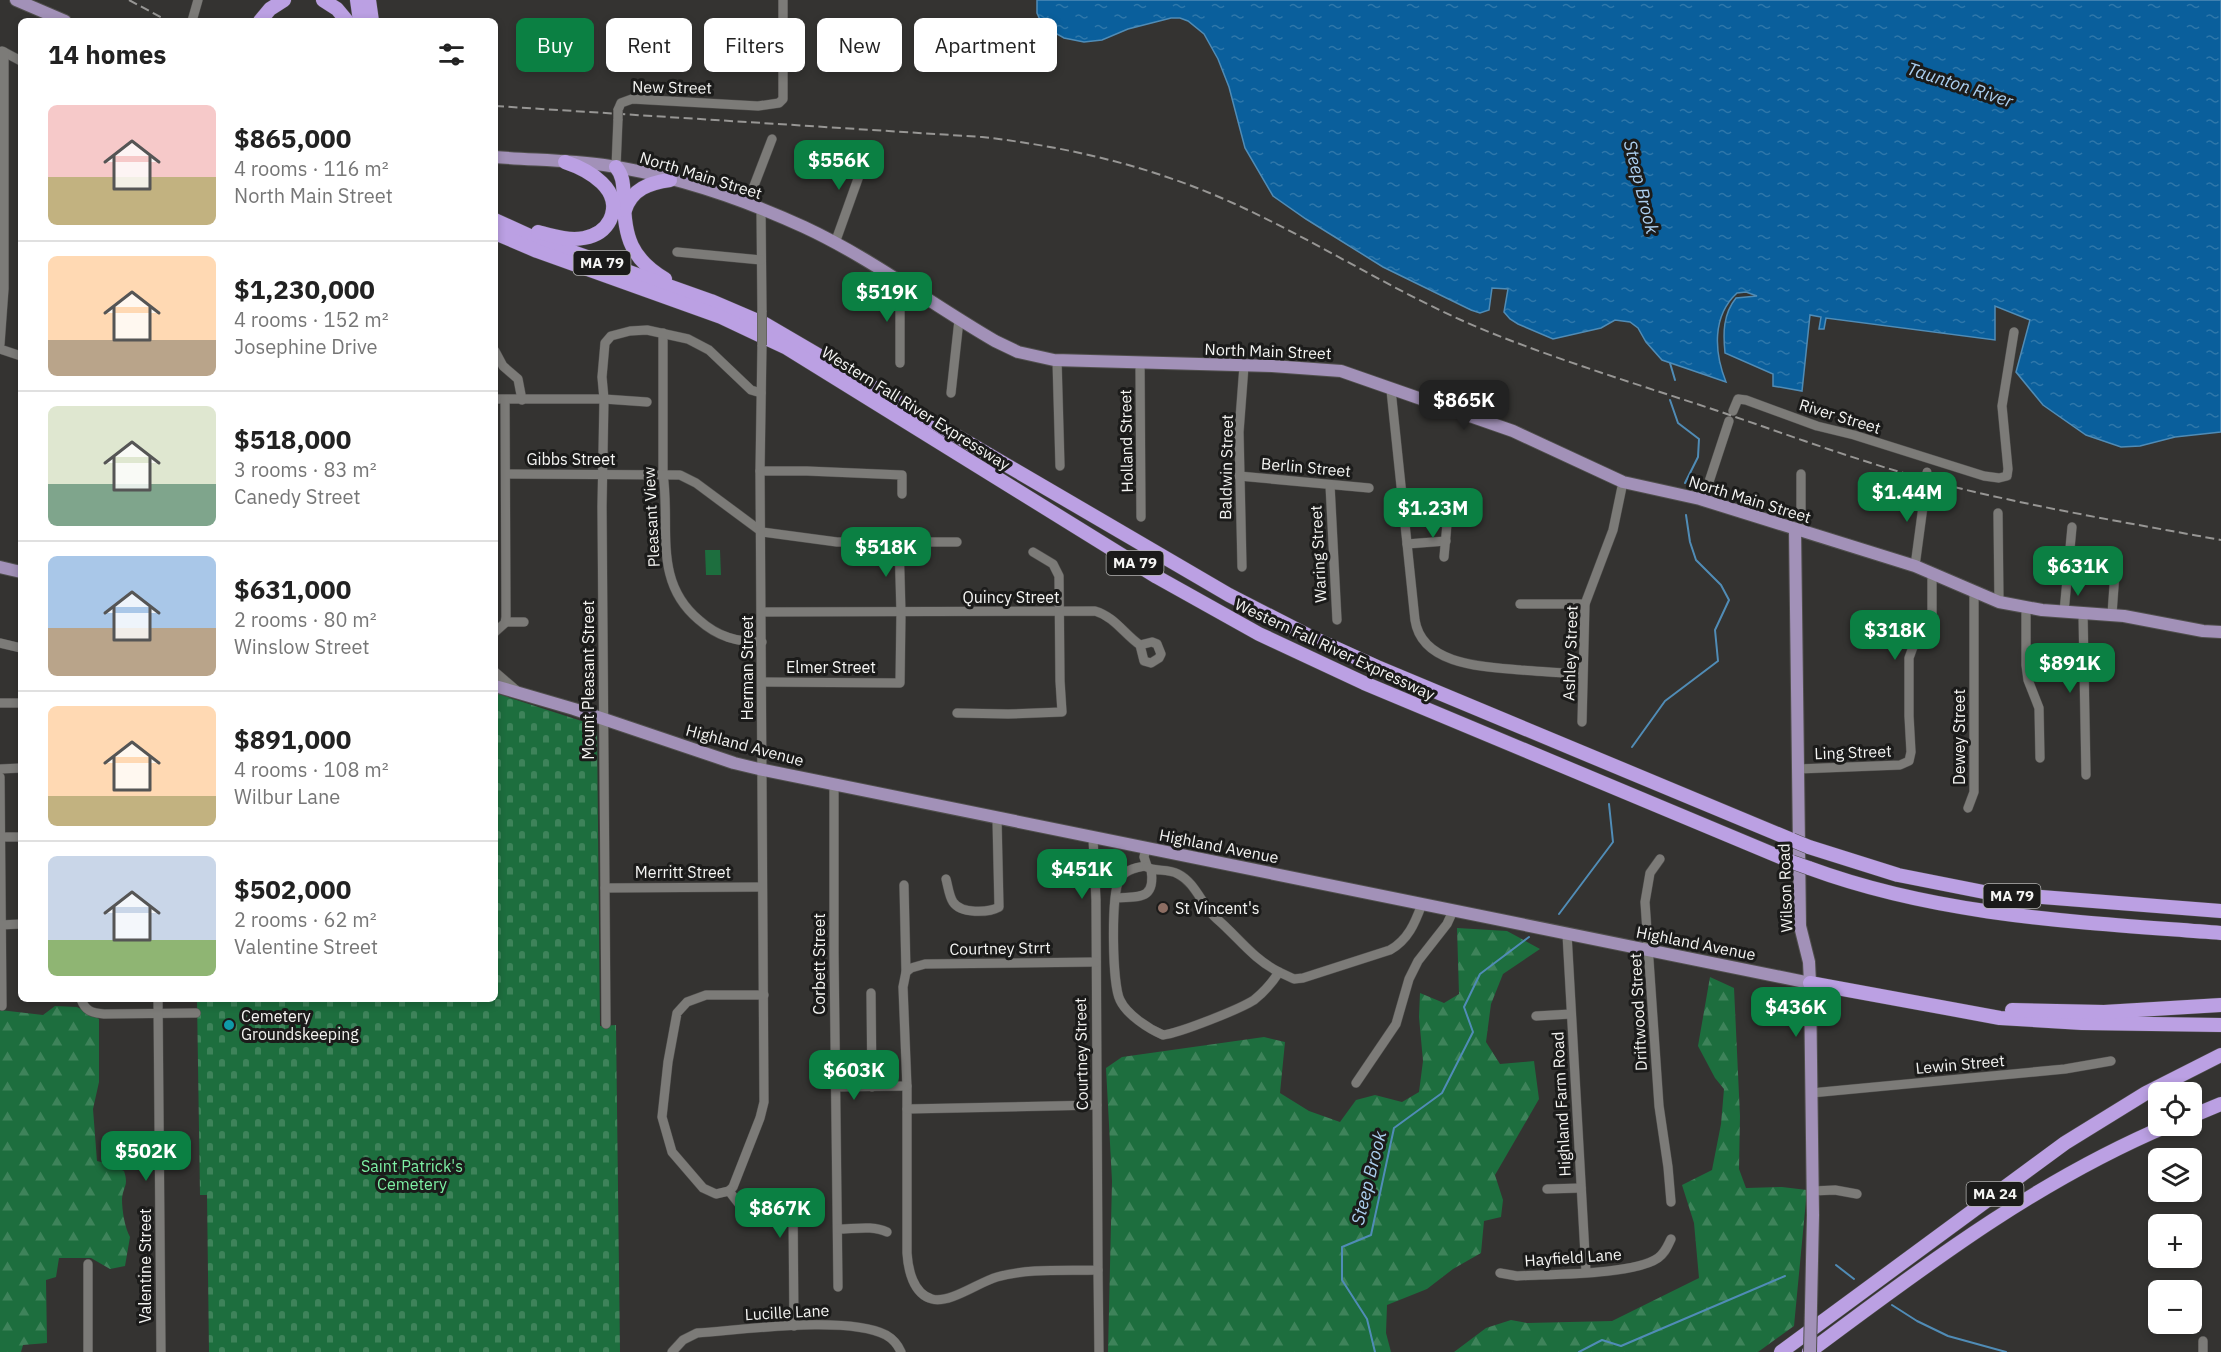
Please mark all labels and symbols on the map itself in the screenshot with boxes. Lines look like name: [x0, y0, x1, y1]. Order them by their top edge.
water label: Taunton River: [1904, 57, 2016, 113]
street label: New Street: [632, 76, 712, 98]
water label: Steep Brook: [1619, 138, 1664, 237]
pin: $556K: [797, 140, 881, 191]
street label: North Main Street: [637, 147, 765, 203]
road number: MA 79: [574, 251, 630, 275]
pin: $519K: [845, 272, 929, 323]
street label: North Main Street: [1204, 339, 1332, 363]
street label: Western Fall River Expressway: [818, 342, 1014, 474]
pin: $865K: [1422, 380, 1506, 431]
street label: Holland Street: [1115, 389, 1137, 493]
street label: River Street: [1797, 394, 1883, 438]
street label: Baldwin Street: [1215, 414, 1237, 520]
street label: Gibbs Street: [526, 449, 616, 469]
street label: Berlin Street: [1260, 453, 1352, 481]
street label: Pleasant View: [638, 466, 664, 568]
street label: North Main Street: [1686, 471, 1814, 527]
pin: $1.44M: [1858, 472, 1956, 523]
pin: $1.23M: [1384, 488, 1482, 539]
street label: Waring Street: [1305, 505, 1331, 603]
pin: $518K: [844, 527, 928, 578]
pin: $631K: [2036, 546, 2120, 597]
road number: MA 79: [1106, 551, 1164, 575]
street label: Quincy Street: [962, 587, 1060, 607]
street label: Western Fall River Expressway: [1232, 594, 1438, 704]
street label: Mount Pleasant Street: [578, 600, 598, 760]
street label: Ashley Street: [1558, 605, 1582, 701]
pin: $318K: [1853, 610, 1937, 661]
street label: Herman Street: [737, 615, 757, 721]
pin: $891K: [2028, 643, 2112, 694]
street label: Elmer Street: [786, 657, 876, 677]
street label: Dewey Street: [1949, 689, 1969, 785]
street label: Highland Avenue: [684, 720, 806, 770]
street label: Ling Street: [1814, 741, 1892, 763]
street label: Highland Avenue: [1158, 825, 1281, 867]
street label: Wilson Road: [1773, 843, 1797, 933]
pin: $451K: [1040, 849, 1124, 900]
street label: Merritt Street: [635, 862, 731, 882]
road number: MA 79: [1984, 884, 2040, 908]
place label: St Vincent's: [1175, 898, 1260, 918]
marker: St Vincent's: [1156, 901, 1170, 915]
street label: Corbett Street: [809, 913, 829, 1015]
street label: Highland Avenue: [1635, 922, 1758, 964]
street label: Courtney Strrt: [949, 937, 1051, 959]
street label: Driftwood Street: [1625, 952, 1651, 1072]
pin: $436K: [1754, 987, 1838, 1038]
street label: Courtney Street: [1070, 997, 1092, 1111]
place label: Cemetery Groundskeeping: [241, 1006, 359, 1044]
marker: Cemetery Groundskeeping: [222, 1018, 236, 1032]
street label: Highland Farm Road: [1547, 1031, 1575, 1177]
pin: $603K: [812, 1050, 896, 1101]
street label: Lewin Street: [1914, 1050, 2006, 1078]
water label: Steep Brook: [1346, 1128, 1391, 1227]
pin: $502K: [104, 1131, 188, 1182]
park label: Saint Patrick's Cemetery: [361, 1156, 463, 1194]
road number: MA 24: [1966, 1182, 2024, 1206]
pin: $867K: [738, 1188, 822, 1239]
street label: Valentine Street: [135, 1208, 155, 1324]
street label: Hayfield Lane: [1524, 1244, 1623, 1270]
street label: Lucille Lane: [744, 1300, 830, 1324]

